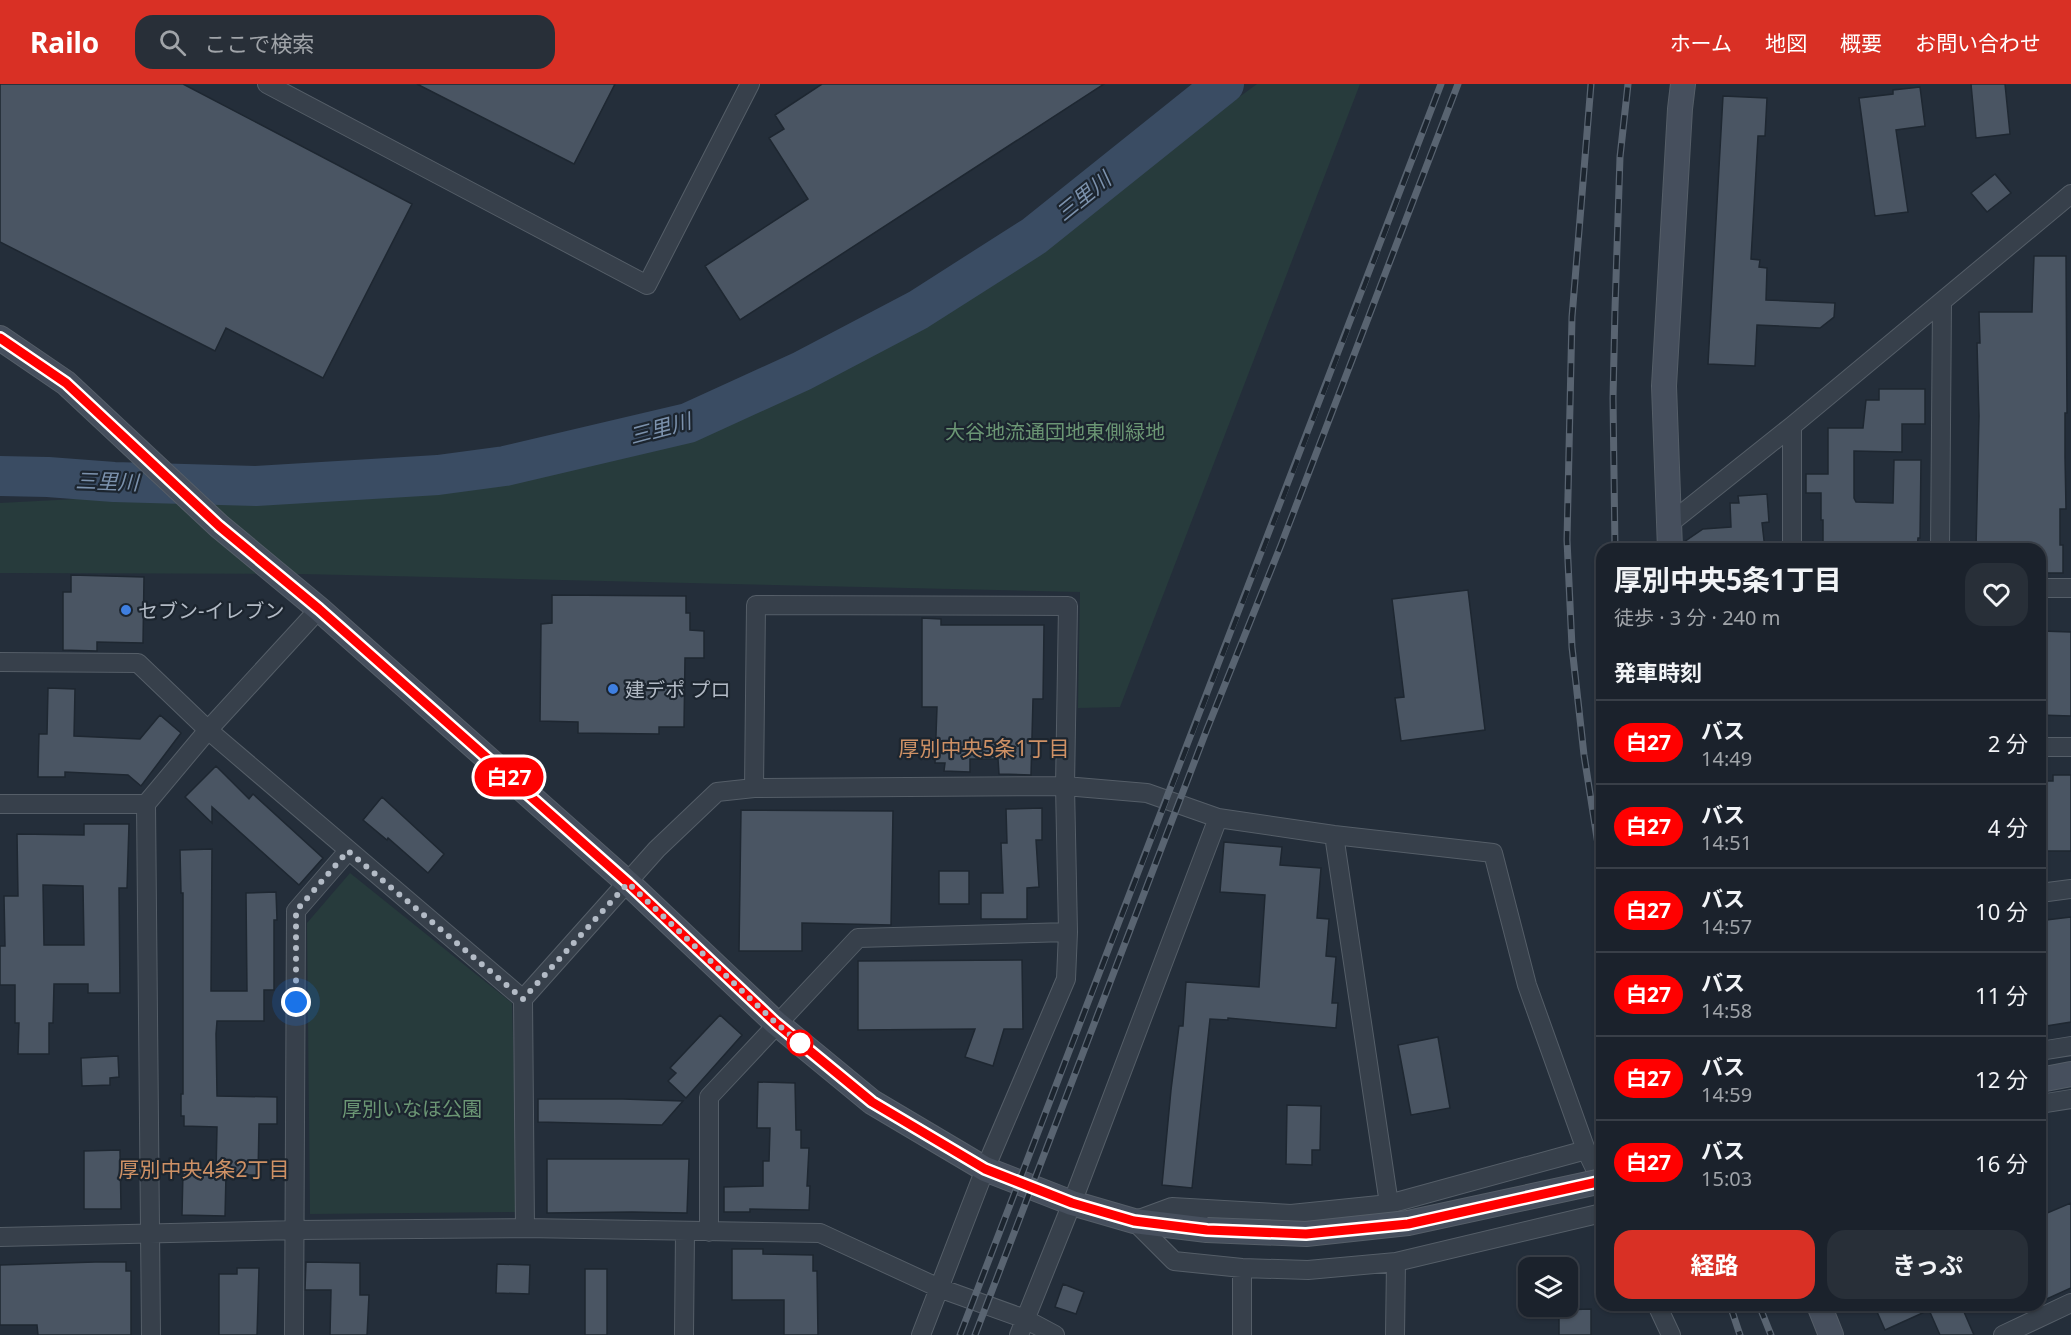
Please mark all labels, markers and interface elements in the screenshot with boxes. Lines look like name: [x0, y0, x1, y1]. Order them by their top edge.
search box: [135, 15, 555, 69]
text: Railo: [30, 23, 99, 61]
icon: search: [156, 26, 189, 59]
text: ここで検索: [204, 28, 314, 58]
text: ホーム: [1670, 29, 1732, 57]
text: 地図: [1765, 29, 1807, 57]
text: 概要: [1840, 29, 1882, 57]
text: お問い合わせ: [1915, 29, 2041, 57]
water label: 三里川: [1050, 164, 1118, 227]
water label: 三里川: [626, 406, 696, 450]
park label: 大谷地流通団地東側緑地: [945, 418, 1165, 445]
water label: 三里川: [75, 466, 141, 496]
text: 厚別中央5条1丁目: [1614, 560, 1842, 598]
button: heart: [1965, 563, 2028, 626]
place label: セブン-イレブン: [138, 597, 284, 624]
marker: セブン-イレブン: [119, 603, 133, 617]
text: 徒歩 · 3 分 · 240 m: [1614, 604, 1780, 631]
text: 発車時刻: [1614, 657, 1702, 687]
place label: 建デポ プロ: [625, 676, 730, 703]
marker: 建デポ プロ: [606, 682, 620, 696]
text: バス: [1701, 715, 1745, 745]
text: 白27: [1626, 728, 1671, 756]
text: 2 分: [1988, 728, 2028, 758]
district label: 厚別中央5条1丁目: [898, 734, 1070, 762]
text: 14:49: [1701, 745, 1752, 772]
line badge: 白27: [474, 758, 544, 796]
text: 白27: [486, 763, 532, 791]
text: バス: [1701, 799, 1745, 829]
text: 白27: [1626, 812, 1671, 840]
text: 4 分: [1988, 812, 2028, 842]
text: 14:51: [1701, 829, 1752, 856]
text: バス: [1701, 883, 1745, 913]
text: 白27: [1626, 896, 1671, 924]
text: 10 分: [1975, 896, 2028, 926]
text: 14:57: [1701, 913, 1752, 940]
text: バス: [1701, 967, 1745, 997]
text: 白27: [1626, 980, 1671, 1008]
text: 11 分: [1975, 980, 2028, 1010]
your location: [281, 987, 311, 1017]
text: 14:58: [1701, 997, 1752, 1024]
unlabelled marker: [787, 1030, 813, 1056]
text: バス: [1701, 1051, 1745, 1081]
text: 白27: [1626, 1064, 1671, 1092]
text: 12 分: [1975, 1064, 2028, 1094]
text: 14:59: [1701, 1081, 1752, 1108]
park label: 厚別いなほ公園: [342, 1095, 482, 1122]
text: バス: [1701, 1135, 1745, 1165]
text: 白27: [1626, 1148, 1671, 1176]
text: 16 分: [1975, 1148, 2028, 1178]
district label: 厚別中央4条2丁目: [118, 1155, 290, 1183]
text: 15:03: [1701, 1165, 1752, 1192]
button: 経路: [1614, 1230, 1815, 1299]
button: きっぷ: [1827, 1230, 2028, 1299]
map controls: [1518, 1257, 1578, 1317]
button: layers: [1518, 1257, 1578, 1317]

